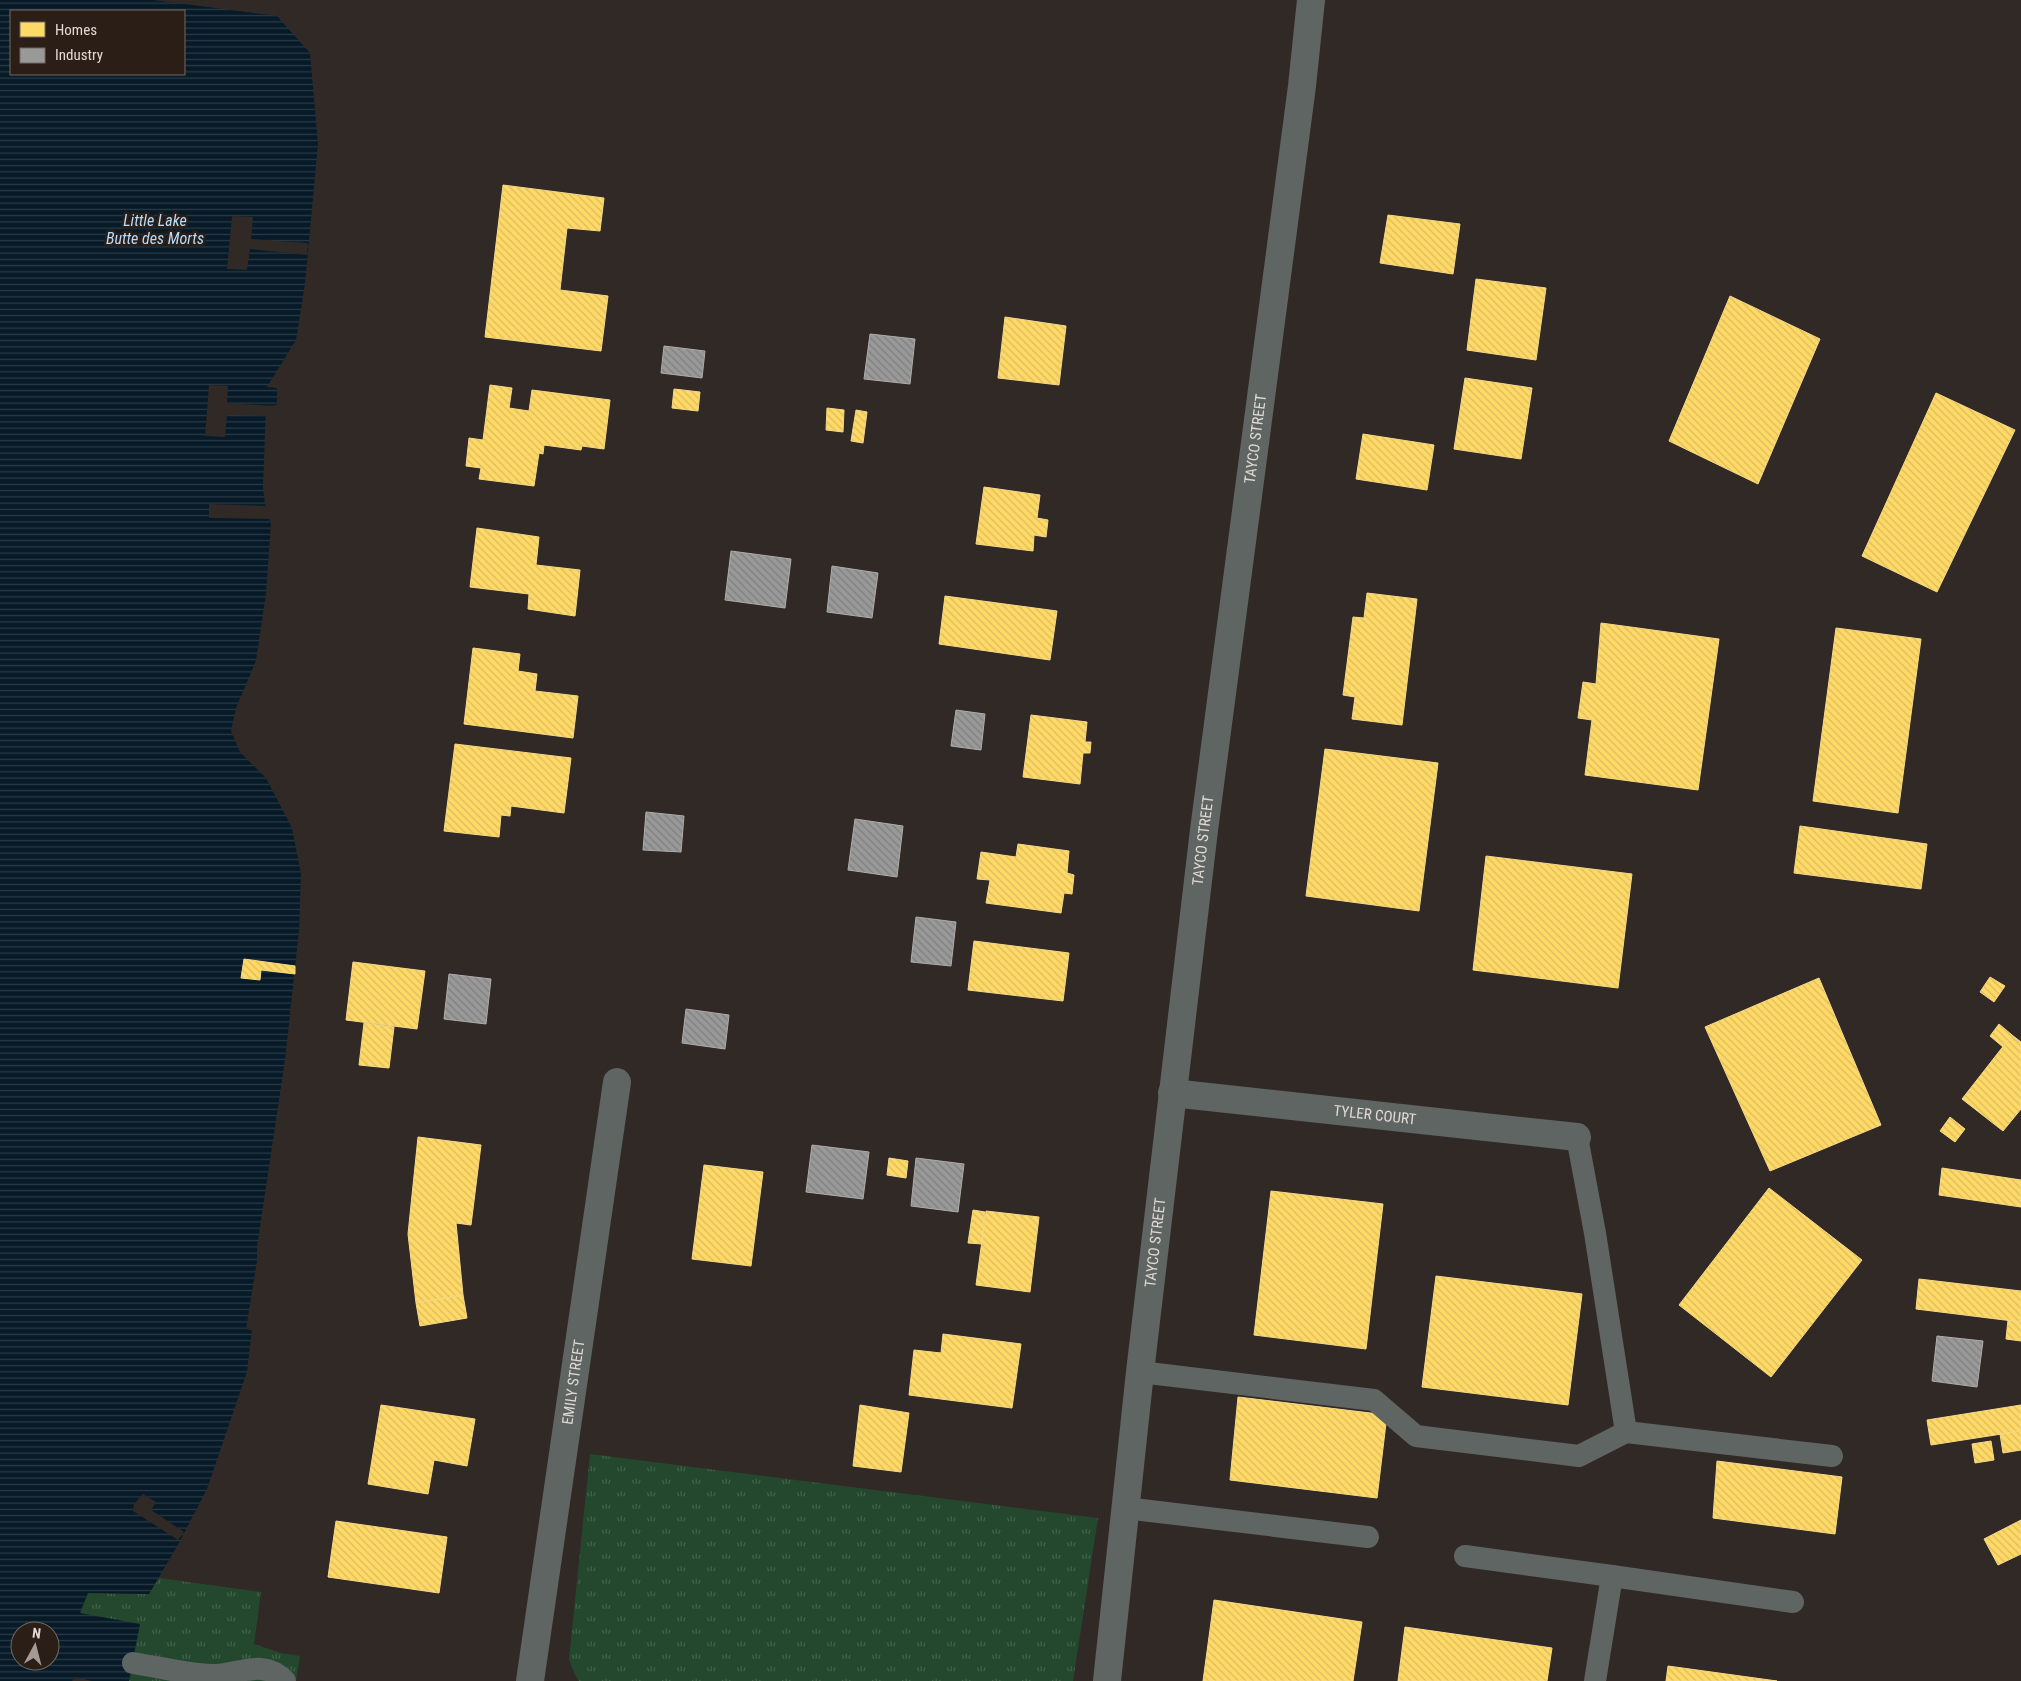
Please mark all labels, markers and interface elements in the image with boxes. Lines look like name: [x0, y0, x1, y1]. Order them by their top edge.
legend: [10, 10, 185, 75]
text: Homes: [55, 21, 97, 39]
text: Industry: [55, 46, 103, 64]
water label: Little Lake Butte des Morts: [106, 211, 204, 248]
street label: TAYCO STREET: [1241, 393, 1270, 485]
street label: TAYCO STREET: [1189, 794, 1217, 886]
street label: TYLER COURT: [1333, 1102, 1417, 1128]
street label: TAYCO STREET: [1141, 1197, 1170, 1289]
street label: EMILY STREET: [558, 1338, 589, 1426]
north arrow: [10, 1621, 60, 1671]
text: N: [31, 1625, 42, 1642]

